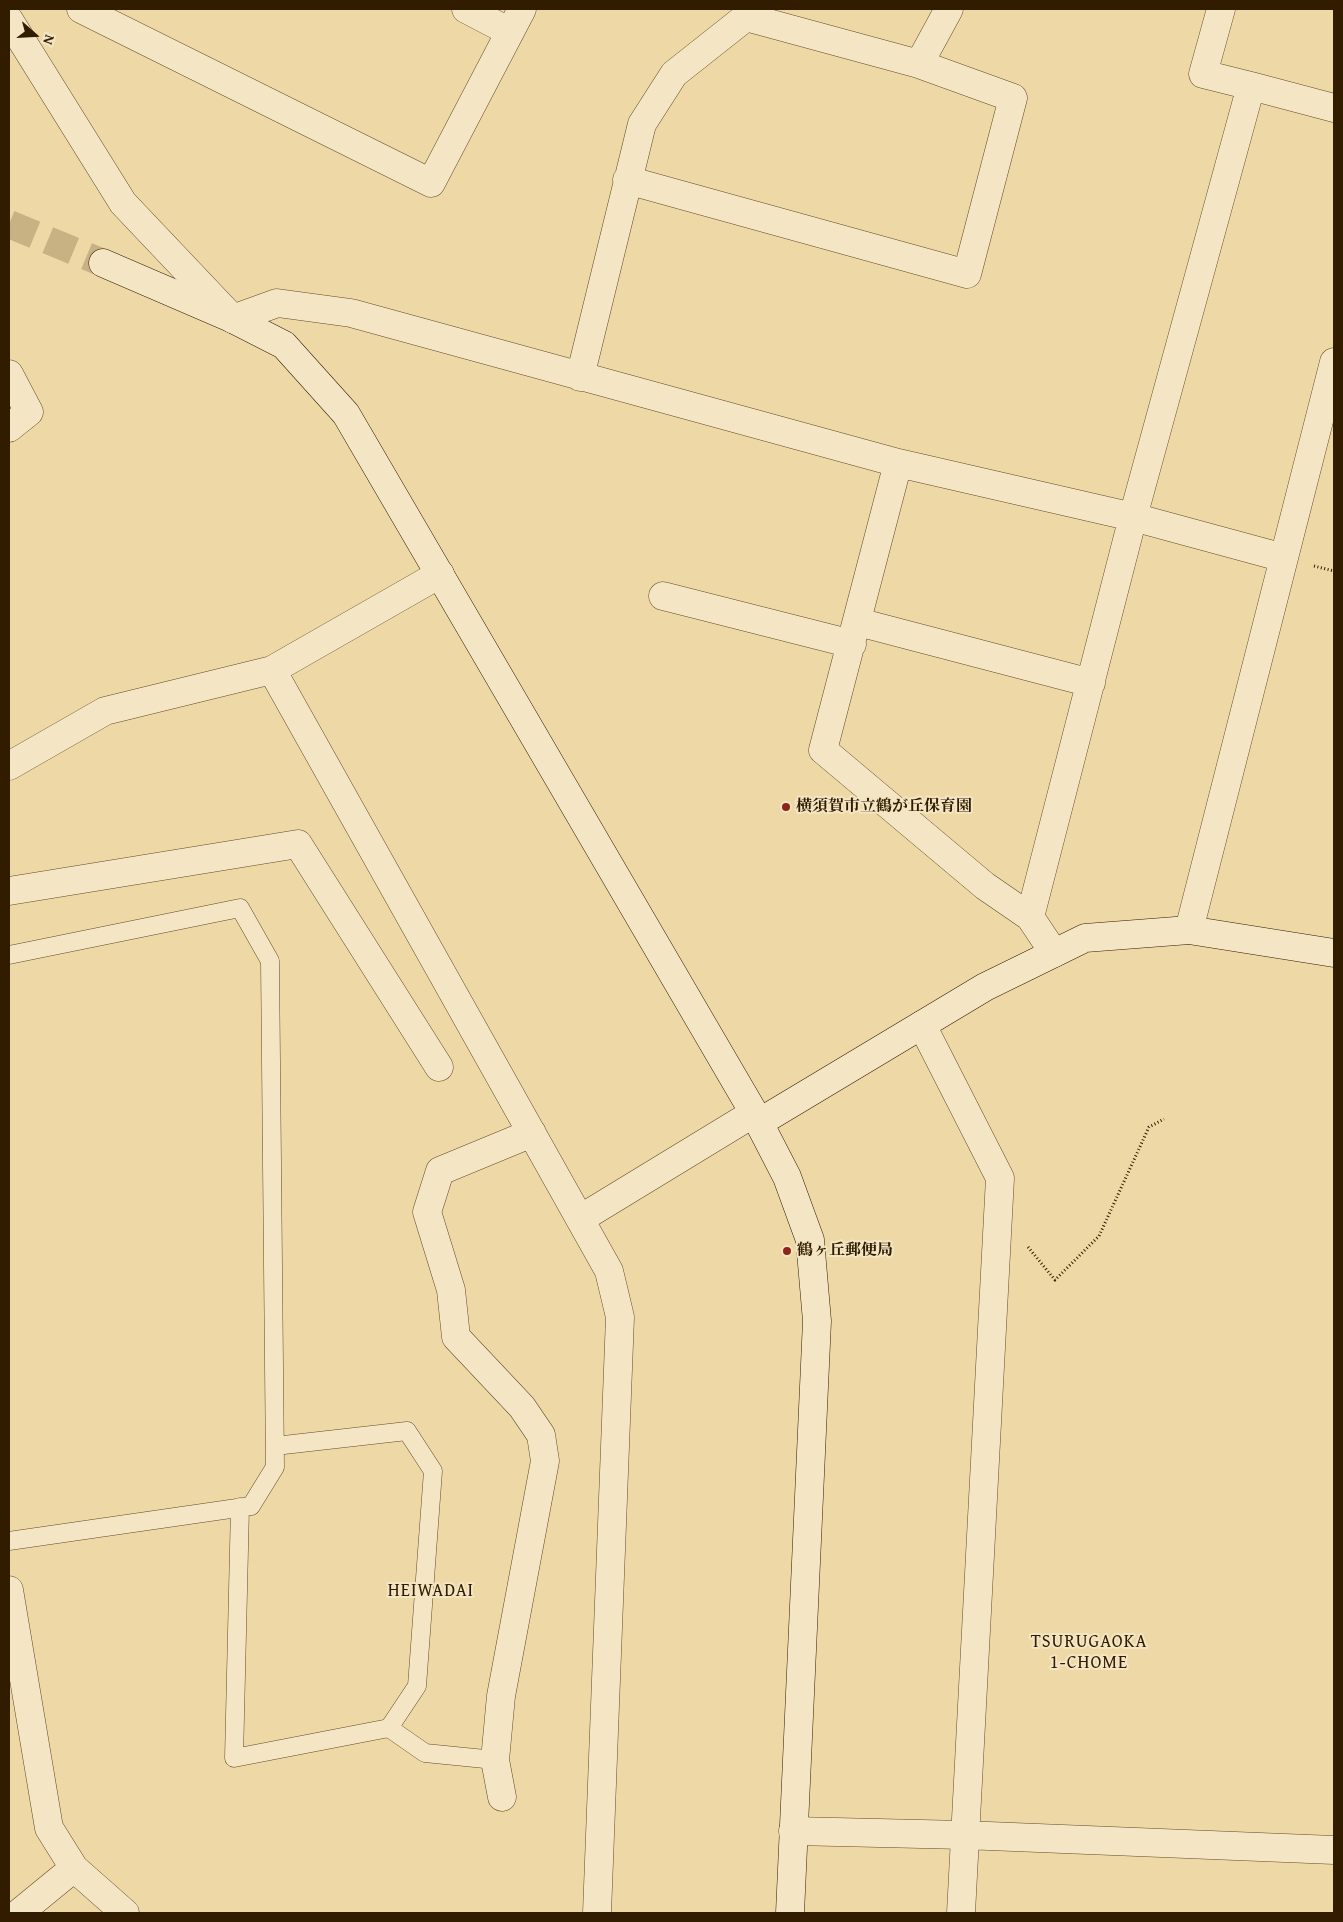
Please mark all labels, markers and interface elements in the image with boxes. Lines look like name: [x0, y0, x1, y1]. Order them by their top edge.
north arrow: [10, 10, 60, 60]
text: N: [38, 32, 60, 48]
place label: 横須賀市立鶴が丘保育園: [796, 797, 972, 817]
marker: 横須賀市立鶴が丘保育園: [780, 801, 792, 813]
place label: 鶴ヶ丘郵便局: [797, 1241, 893, 1261]
marker: 鶴ヶ丘郵便局: [781, 1245, 793, 1257]
district label: HEIWADAI: [387, 1580, 475, 1602]
district label: TSURUGAOKA 1-CHOME: [1029, 1631, 1149, 1674]

